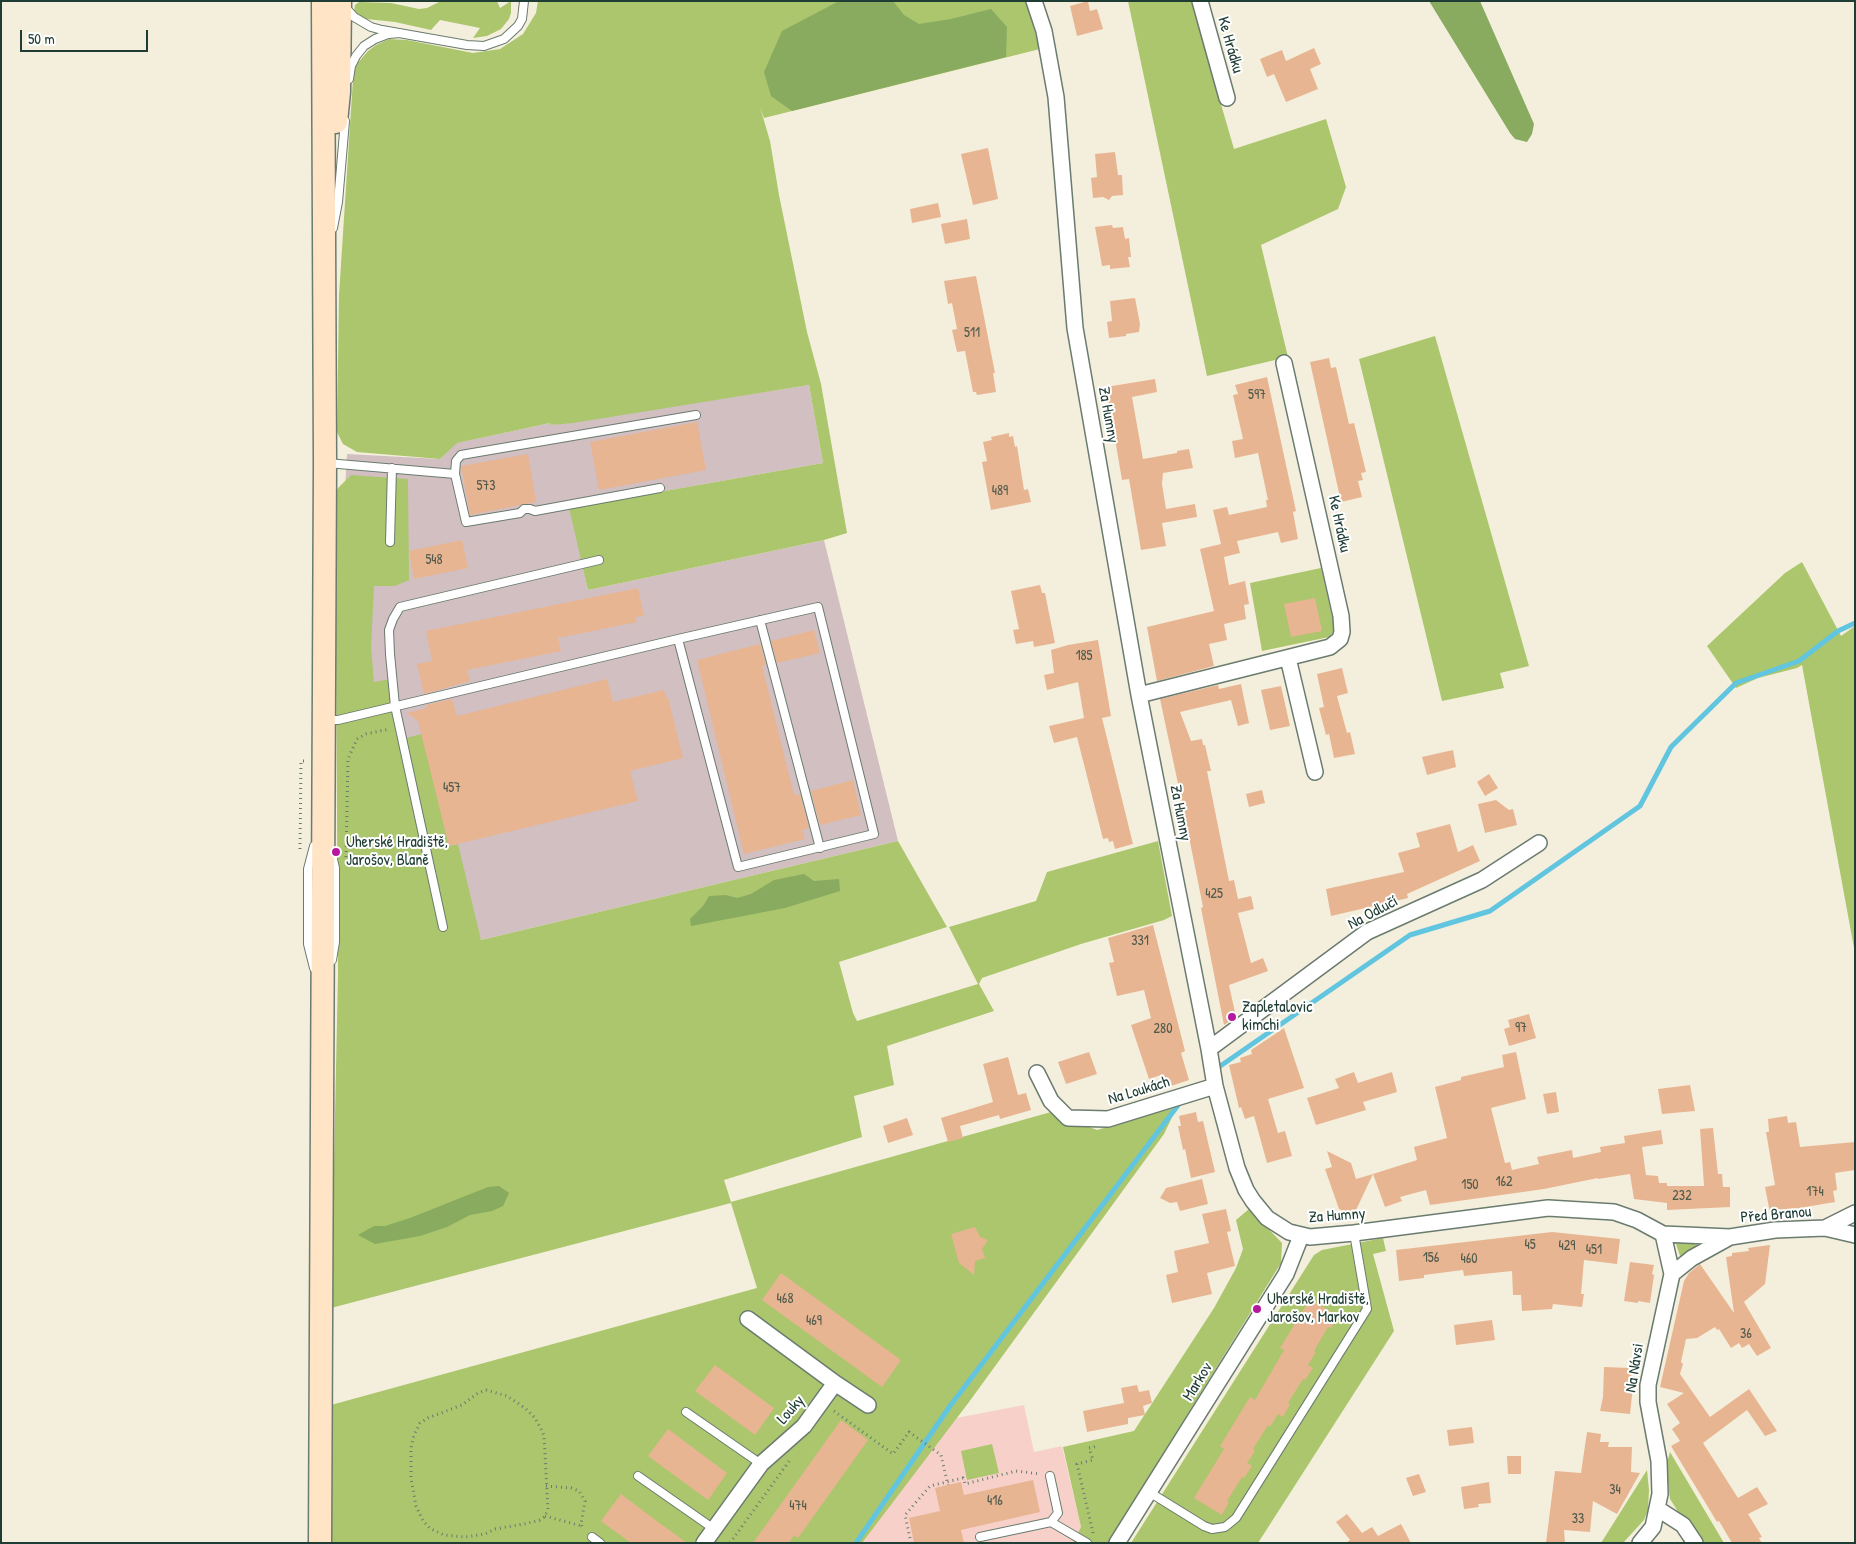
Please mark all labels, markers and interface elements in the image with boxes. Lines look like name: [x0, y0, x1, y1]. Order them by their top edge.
street label: Ke Hrádku: [1213, 15, 1247, 75]
scale bar: [22, 20, 150, 52]
text: 50 m: [28, 28, 55, 49]
house number: 511: [964, 325, 980, 341]
street label: Za Humny: [1094, 385, 1122, 445]
house number: 597: [1248, 387, 1266, 403]
house number: 573: [476, 478, 496, 494]
house number: 489: [992, 483, 1008, 499]
street label: Ke Hrádku: [1324, 494, 1354, 554]
house number: 548: [425, 552, 443, 568]
house number: 185: [1075, 648, 1093, 664]
house number: 457: [443, 780, 461, 796]
street label: Za Humny: [1165, 783, 1195, 843]
place label: Uherské Hradiště, Jarošov, Blaně: [346, 833, 448, 871]
marker: Uherské Hradiště, Jarošov, Blaně: [330, 846, 342, 858]
house number: 425: [1205, 886, 1223, 902]
street label: Na Odlučí: [1345, 892, 1401, 934]
house number: 331: [1131, 933, 1149, 949]
place label: Zapletalovic kimchi: [1242, 998, 1313, 1036]
marker: Zapletalovic kimchi: [1226, 1011, 1238, 1023]
house number: 97: [1515, 1020, 1527, 1036]
house number: 280: [1154, 1021, 1172, 1037]
street label: Na Loukách: [1106, 1073, 1172, 1109]
house number: 162: [1495, 1174, 1513, 1190]
house number: 150: [1461, 1177, 1479, 1193]
house number: 174: [1806, 1184, 1824, 1200]
house number: 232: [1672, 1188, 1692, 1204]
street label: Před Branou: [1740, 1202, 1812, 1228]
street label: Za Humny: [1308, 1204, 1366, 1228]
house number: 45: [1524, 1237, 1536, 1253]
house number: 429: [1559, 1238, 1575, 1254]
house number: 451: [1586, 1242, 1602, 1258]
house number: 156: [1423, 1250, 1439, 1266]
house number: 460: [1460, 1251, 1478, 1267]
place label: Uherské Hradiště, Jarošov, Markov: [1267, 1290, 1369, 1328]
house number: 468: [777, 1291, 793, 1307]
marker: Uherské Hradiště, Jarošov, Markov: [1251, 1303, 1263, 1315]
house number: 469: [806, 1313, 822, 1329]
house number: 36: [1740, 1326, 1752, 1342]
street label: Na Návsi: [1622, 1342, 1648, 1394]
street label: Markov: [1179, 1359, 1217, 1405]
street label: Louky: [773, 1392, 809, 1428]
house number: 34: [1609, 1482, 1621, 1498]
house number: 416: [987, 1493, 1003, 1509]
house number: 474: [789, 1498, 807, 1514]
house number: 33: [1572, 1511, 1584, 1527]

